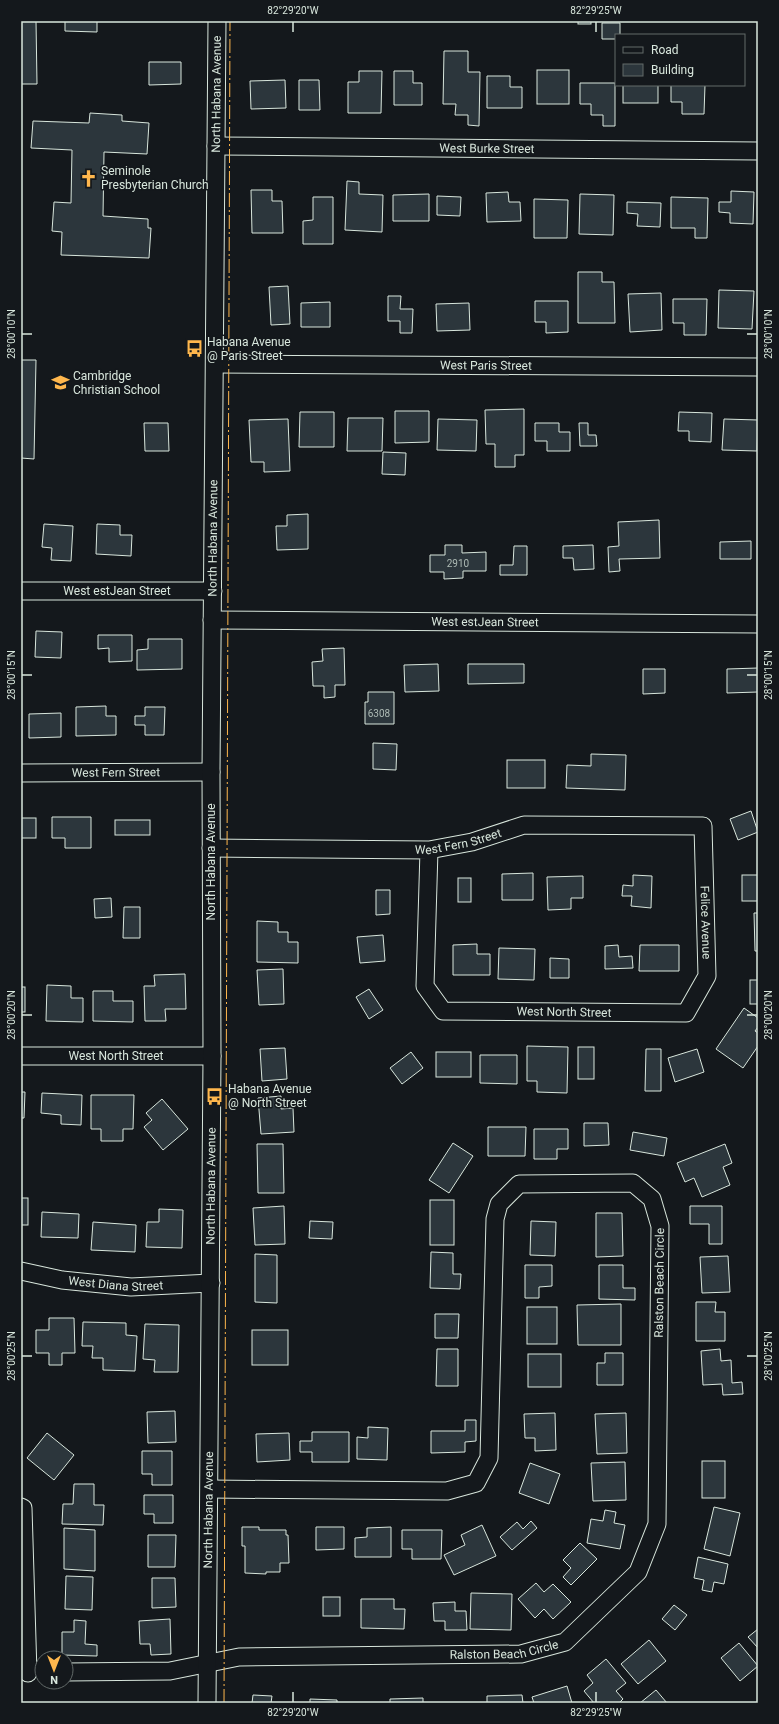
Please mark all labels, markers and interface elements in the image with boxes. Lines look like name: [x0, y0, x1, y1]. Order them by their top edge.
text: 82°29'20"W: [267, 5, 319, 16]
text: 82°29'25"W: [570, 5, 622, 16]
legend: [615, 34, 745, 86]
street label: North Habana Avenue: [209, 35, 224, 153]
text: Road: [651, 43, 679, 57]
text: Building: [651, 63, 694, 77]
street label: West Burke Street: [439, 141, 535, 156]
place label: Seminole Presbyterian Church: [101, 164, 209, 192]
church icon: Seminole Presbyterian Church: [78, 168, 98, 188]
text: 28°00'10"N: [6, 309, 17, 359]
text: 28°00'10"N: [763, 309, 774, 359]
place label: Habana Avenue @ Paris Street: [207, 335, 291, 363]
bus stop icon: Habana Avenue @ Paris Street: [184, 339, 204, 359]
street label: West Paris Street: [440, 358, 532, 373]
place label: Cambridge Christian School: [73, 369, 160, 397]
school or university icon: Cambridge Christian School: [50, 373, 70, 393]
street label: North Habana Avenue: [205, 479, 220, 597]
house number: 2910: [447, 558, 470, 569]
street label: West estJean Street: [63, 584, 171, 598]
street label: West estJean Street: [431, 615, 539, 629]
text: 28°00'15"N: [6, 650, 17, 700]
text: 28°00'15"N: [763, 650, 774, 700]
house number: 6308: [368, 708, 391, 719]
street label: West Fern Street: [72, 765, 160, 780]
street label: North Habana Avenue: [204, 804, 218, 921]
street label: West Fern Street: [415, 826, 503, 857]
street label: Felice Avenue: [698, 885, 714, 960]
text: 28°00'20"N: [6, 990, 17, 1040]
text: 28°00'20"N: [763, 990, 774, 1040]
street label: West North Street: [516, 1004, 612, 1020]
street label: West North Street: [69, 1049, 164, 1063]
place label: Habana Avenue @ North Street: [228, 1082, 312, 1110]
bus stop icon: Habana Avenue @ North Street: [205, 1086, 225, 1106]
street label: North Habana Avenue: [204, 1127, 218, 1245]
street label: Ralston Beach Circle: [652, 1228, 667, 1338]
street label: West Diana Street: [68, 1274, 164, 1294]
text: 28°00'25"N: [6, 1331, 17, 1381]
text: 28°00'25"N: [763, 1331, 774, 1381]
street label: North Habana Avenue: [201, 1451, 216, 1569]
street label: Ralston Beach Circle: [450, 1637, 560, 1662]
north arrow: [34, 1650, 74, 1690]
text: N: [50, 1673, 58, 1686]
text: 82°29'20"W: [267, 1707, 319, 1718]
text: 82°29'25"W: [570, 1707, 622, 1718]

